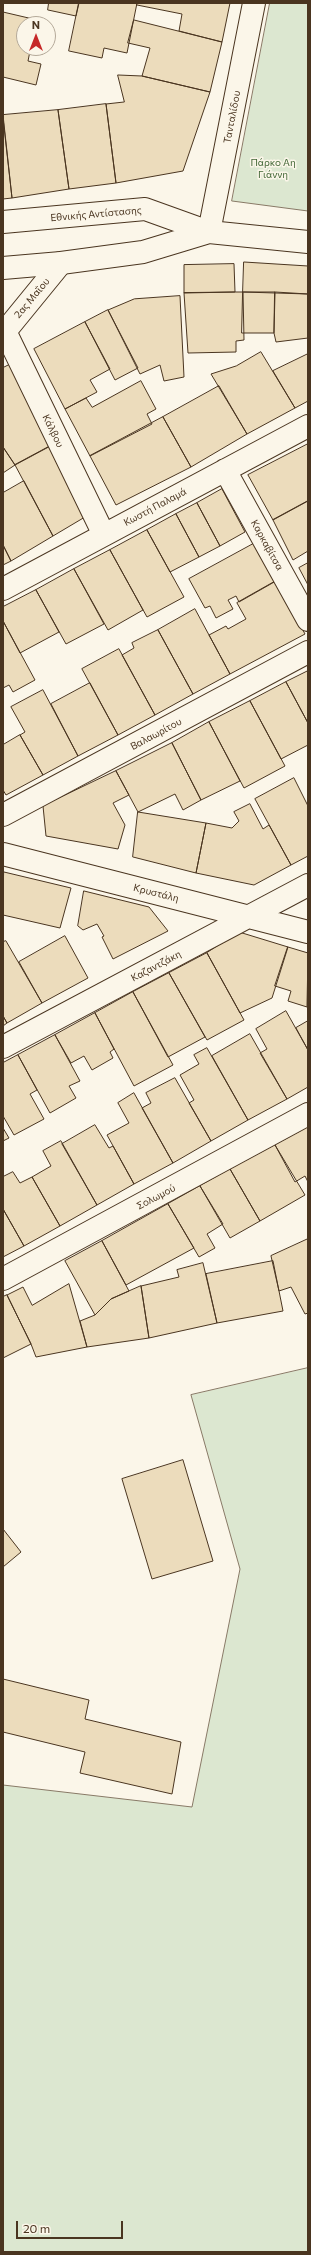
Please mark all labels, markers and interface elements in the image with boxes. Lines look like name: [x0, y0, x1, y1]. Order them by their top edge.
north arrow: [16, 16, 56, 56]
text: N: [32, 18, 40, 31]
street label: Τανταλίδου: [221, 90, 243, 144]
park label: Πάρκο Αη Γιάννη: [250, 157, 296, 180]
street label: Εθνικής Αντίστασης: [50, 204, 142, 224]
street label: 2ας Μαΐου: [12, 275, 52, 321]
street label: Κάλβου: [40, 412, 66, 450]
street label: Κωστή Παλαμά: [122, 485, 188, 529]
street label: Καρκαβίτσα: [248, 518, 286, 572]
street label: Βαλαωρίτου: [128, 715, 184, 753]
street label: Κρυστάλη: [132, 882, 180, 904]
street label: Καζαντζάκη: [129, 948, 183, 984]
street label: Σολωμού: [135, 1182, 177, 1212]
scale bar: [18, 2213, 125, 2239]
text: 20 m: [23, 2221, 50, 2235]

